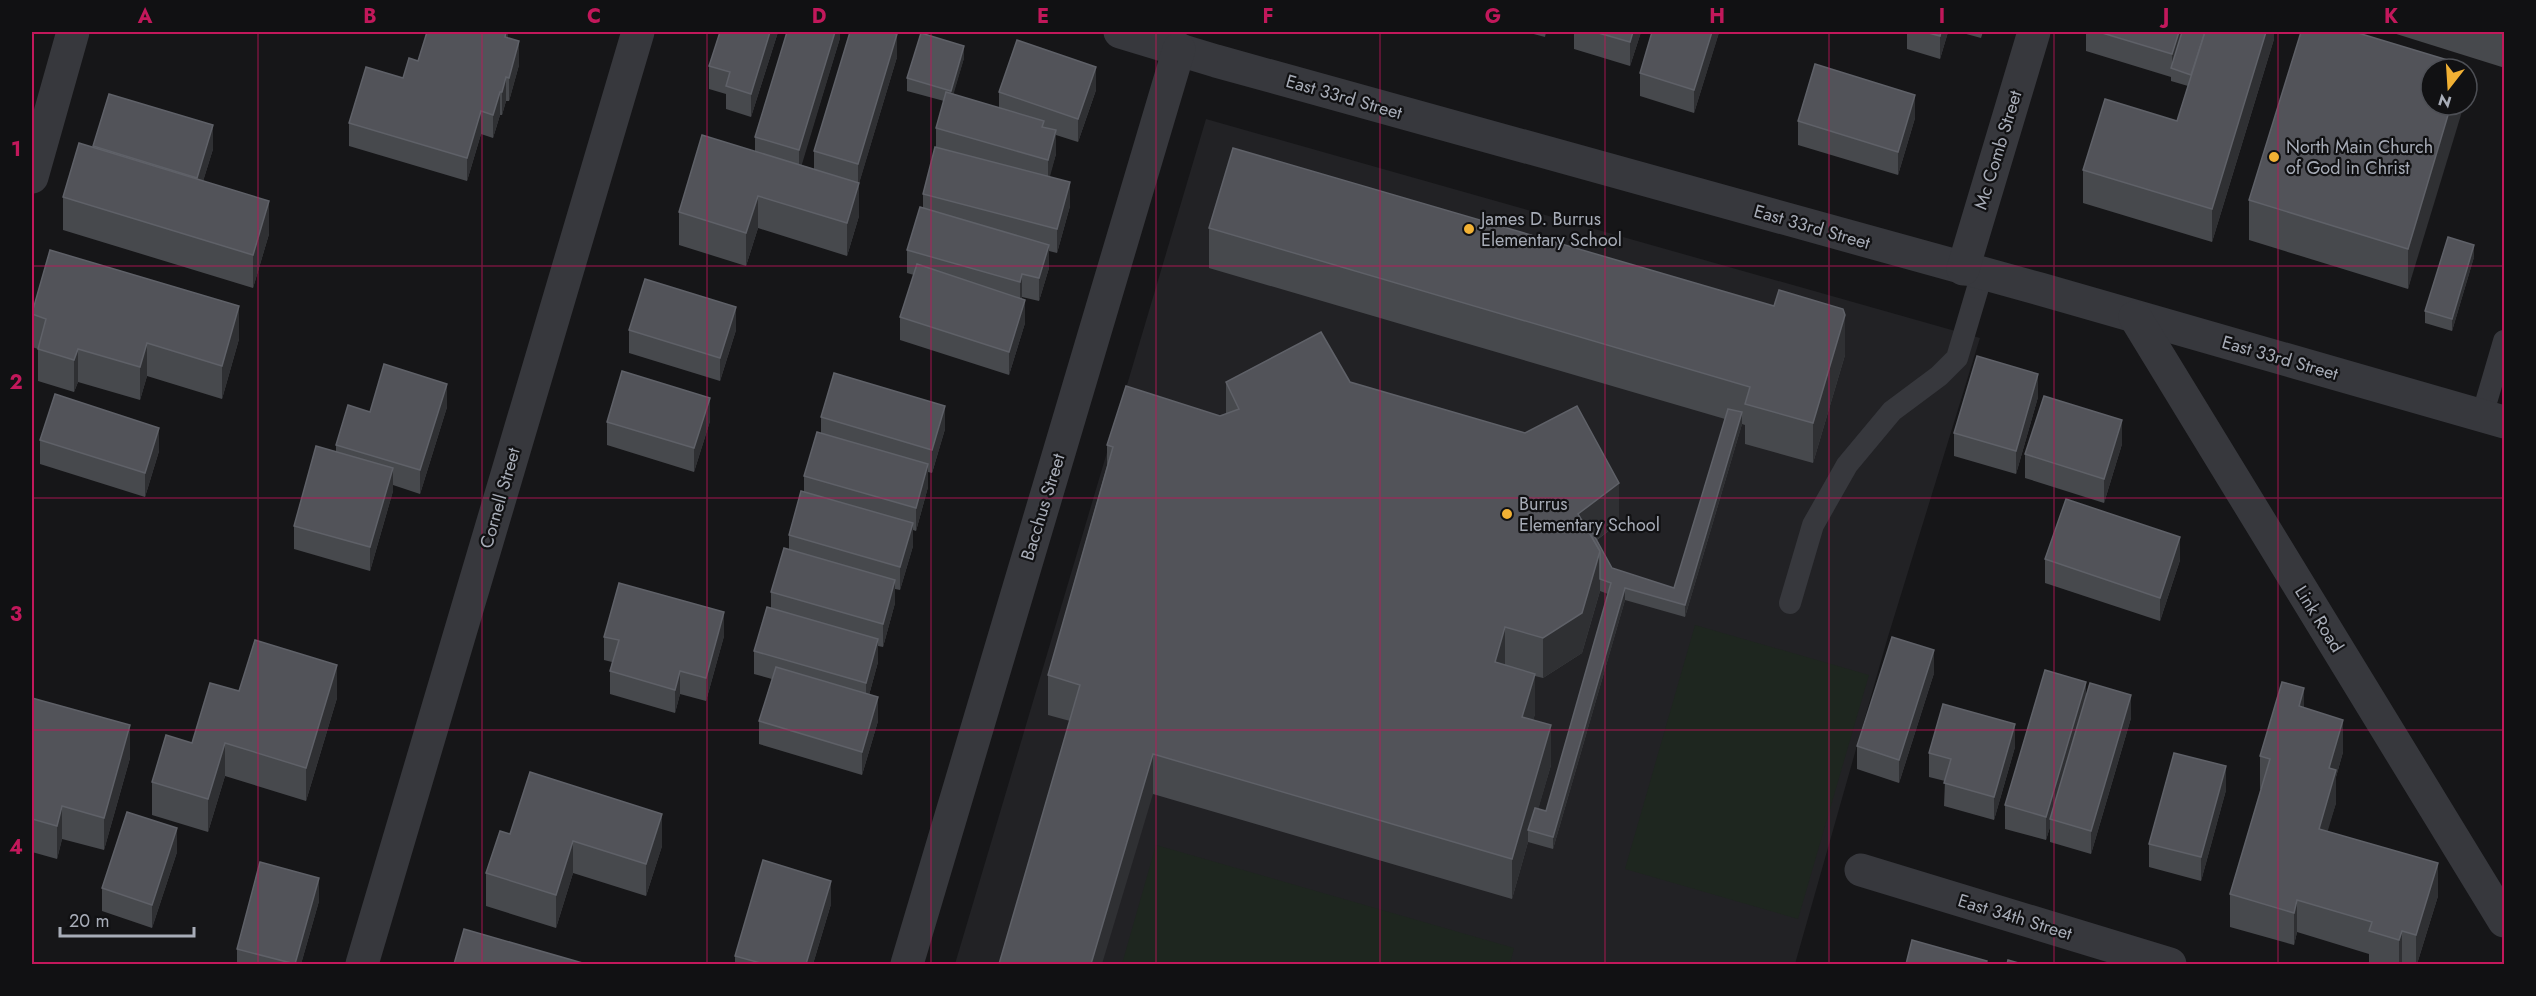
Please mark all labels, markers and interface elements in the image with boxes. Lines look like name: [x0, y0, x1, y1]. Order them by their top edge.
text: A: [137, 2, 153, 31]
text: B: [363, 2, 377, 31]
text: C: [587, 2, 601, 31]
text: D: [812, 2, 826, 31]
text: E: [1037, 2, 1049, 31]
text: F: [1262, 2, 1274, 31]
text: G: [1485, 2, 1501, 31]
text: H: [1709, 2, 1725, 31]
text: I: [1939, 2, 1945, 31]
text: J: [2159, 2, 2169, 31]
text: K: [2384, 2, 2398, 31]
north arrow: [2419, 57, 2479, 117]
street label: East 33rd Street: [1283, 68, 1406, 126]
street label: Mc Comb Street: [1968, 87, 2029, 213]
text: N: [2435, 88, 2454, 114]
place label: North Main Church of God in Christ: [2286, 134, 2433, 181]
text: 1: [11, 135, 21, 164]
marker: North Main Church of God in Christ: [2267, 150, 2281, 164]
street label: East 33rd Street: [1751, 198, 1874, 256]
place label: James D. Burrus Elementary School: [1479, 206, 1622, 253]
marker: James D. Burrus Elementary School: [1462, 222, 1476, 236]
street label: East 33rd Street: [2219, 329, 2342, 387]
text: 2: [9, 368, 23, 397]
street label: Cornell Street: [473, 444, 527, 551]
street label: Bacchus Street: [1014, 450, 1072, 564]
place label: Burrus Elementary School: [1519, 491, 1660, 538]
marker: Burrus Elementary School: [1500, 507, 1514, 521]
street label: Link Road: [2288, 581, 2350, 657]
text: 3: [10, 600, 22, 629]
text: 4: [9, 833, 23, 862]
street label: East 34th Street: [1955, 887, 2076, 947]
scale bar: [60, 900, 194, 938]
text: 20 m: [69, 908, 109, 934]

